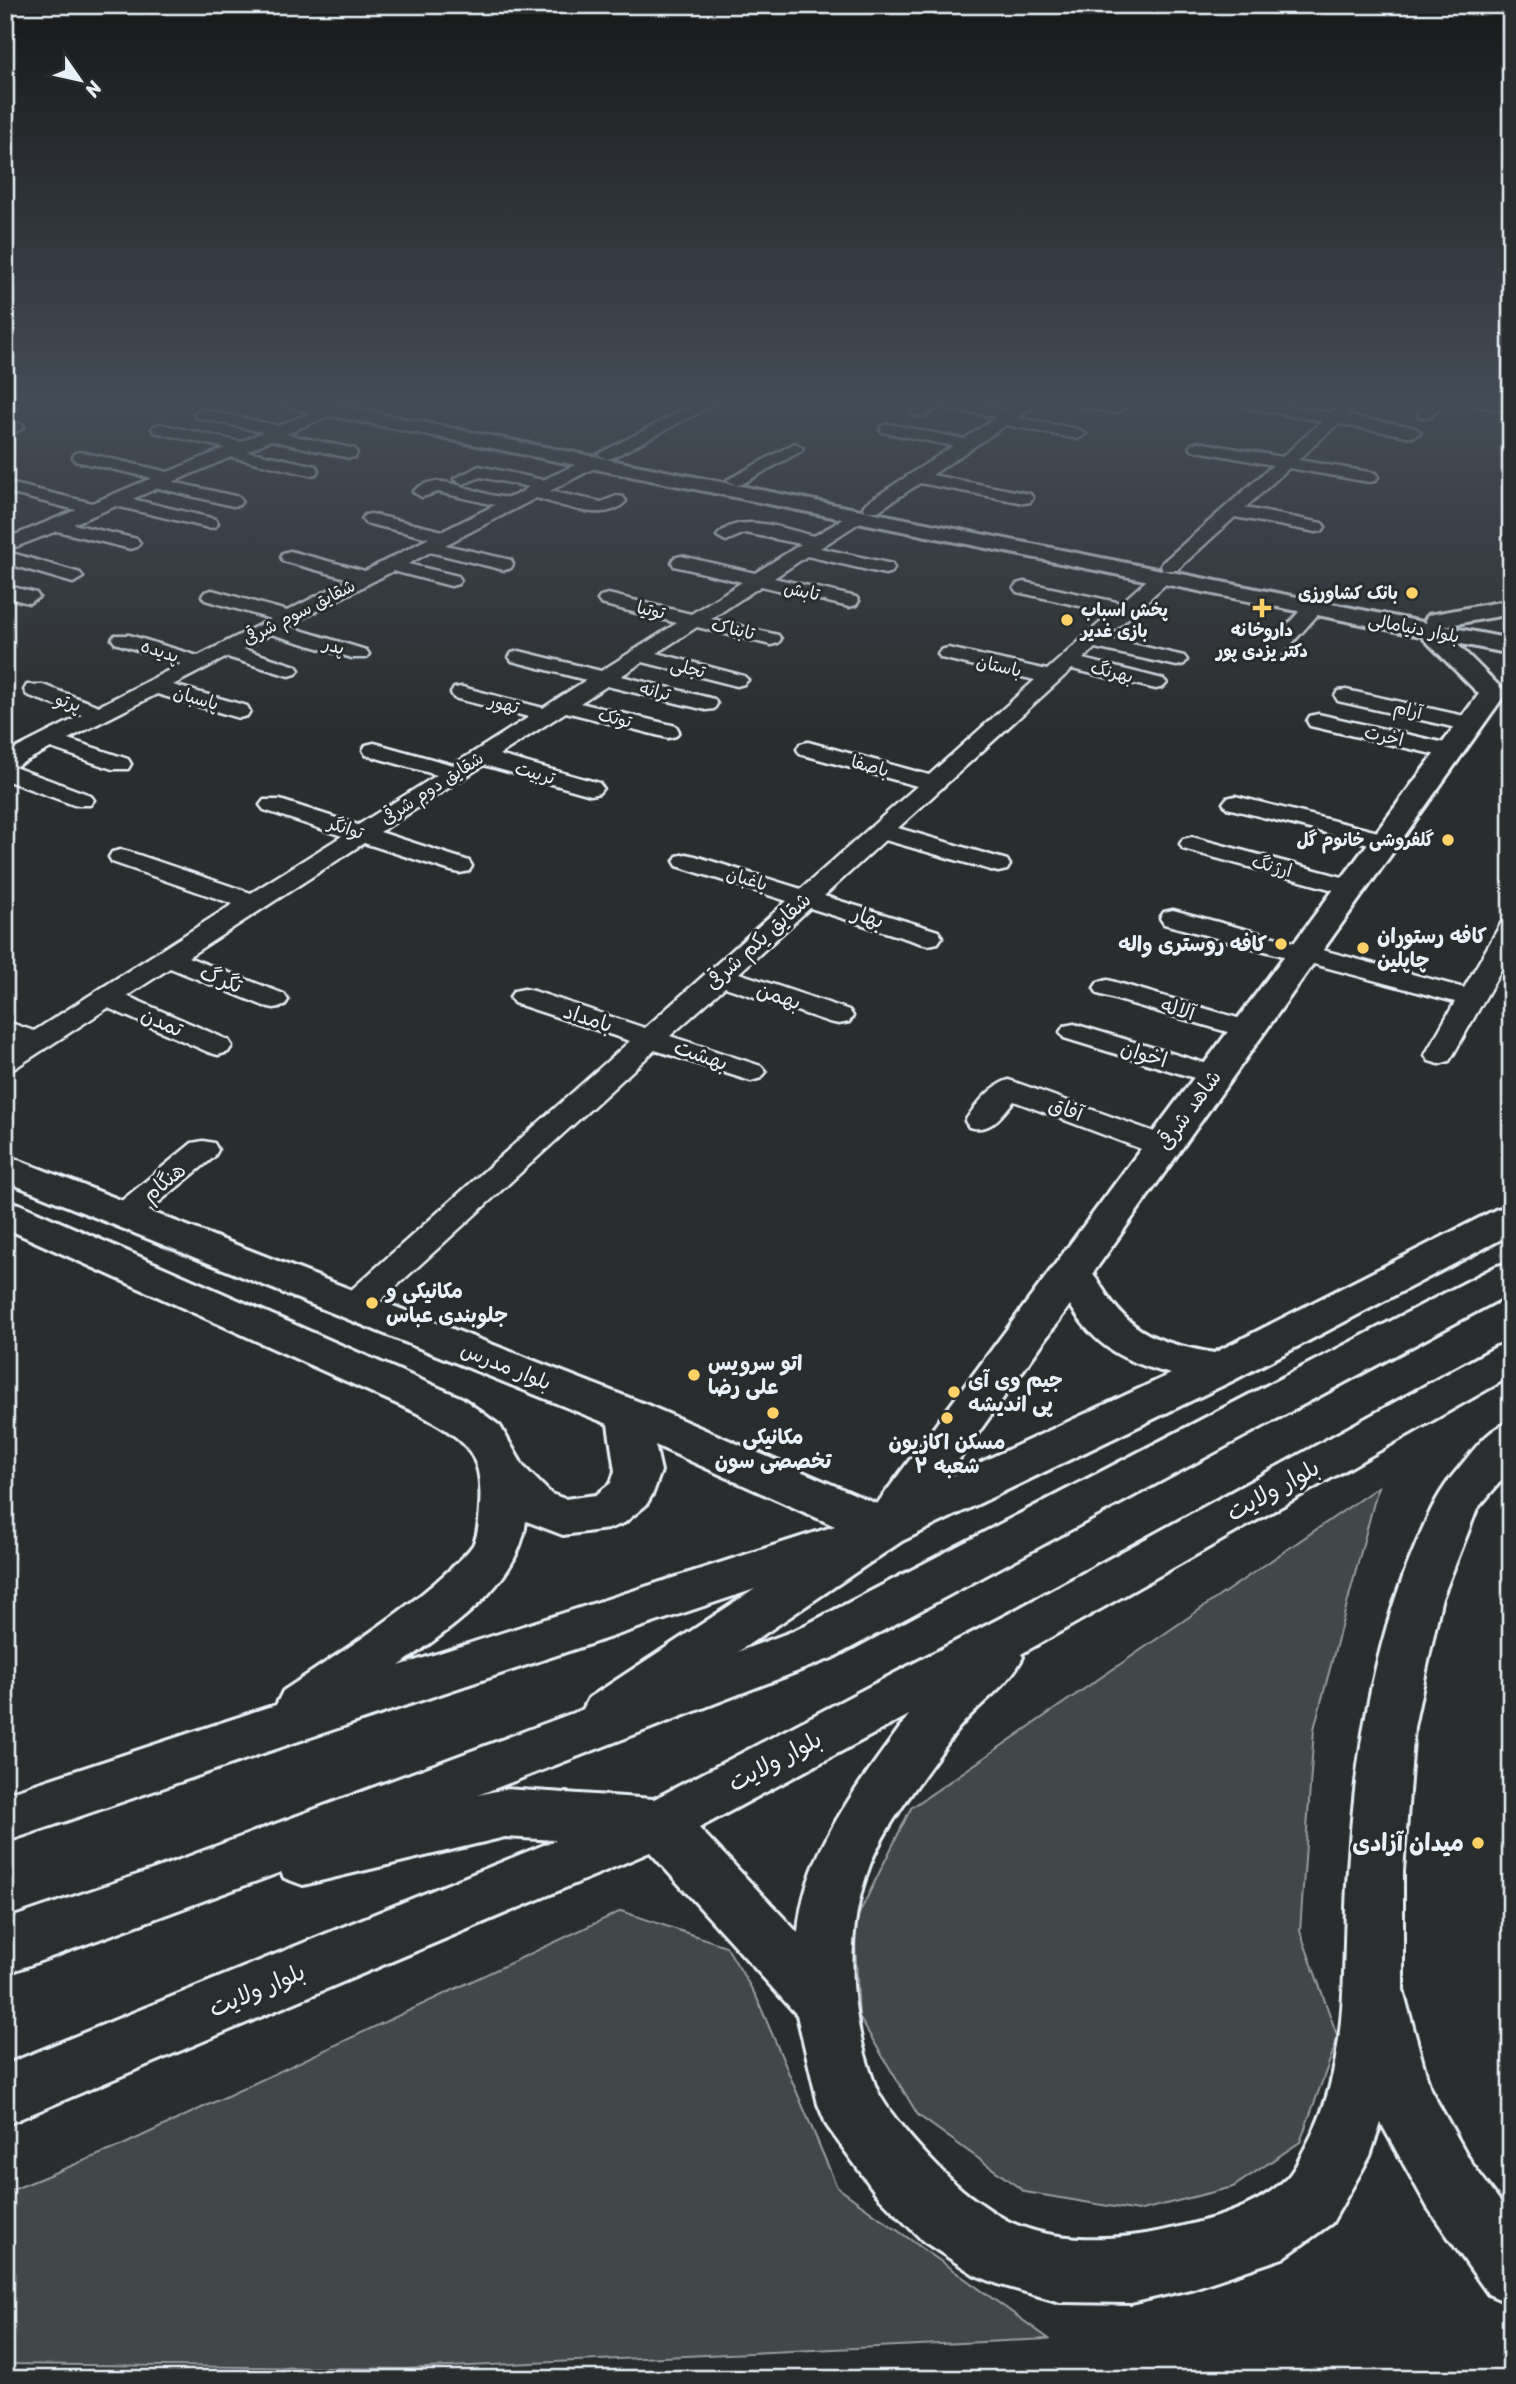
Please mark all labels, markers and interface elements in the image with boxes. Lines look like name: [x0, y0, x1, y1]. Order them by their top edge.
north arrow: [46, 46, 116, 116]
text: N: [76, 74, 112, 105]
street label: شقایق سوم شرقی: [237, 570, 361, 654]
street label: تابش: [781, 572, 824, 611]
place label: بانک کشاورزی: [1298, 577, 1398, 609]
marker: بانک کشاورزی: [1404, 585, 1420, 601]
street label: توتیا: [633, 591, 669, 629]
place label: پخش اسباب بازی غدیر: [1079, 594, 1169, 647]
marker: داروخانه دکتر یزدی پور: [1254, 600, 1270, 616]
street label: بلوار دنیامالی: [1366, 603, 1462, 653]
street label: تابناک: [708, 608, 759, 650]
marker: پخش اسباب بازی غدیر: [1059, 612, 1075, 628]
place label: داروخانه دکتر یزدی پور: [1214, 614, 1308, 667]
street label: پدر: [317, 627, 349, 664]
street label: پدیده: [137, 630, 183, 672]
street label: باستان: [973, 645, 1025, 687]
street label: تجلی: [667, 648, 710, 688]
street label: بهرنگ: [1087, 651, 1137, 693]
street label: ترانه: [636, 672, 675, 711]
street label: پاسبان: [169, 676, 223, 720]
street label: پرتو: [50, 682, 86, 721]
street label: تهور: [483, 684, 524, 724]
street label: آرام: [1390, 691, 1427, 729]
street label: توتک: [595, 698, 636, 738]
street label: اخرت: [1361, 716, 1407, 756]
street label: شقایق دوم شرقی: [374, 742, 490, 834]
street label: باصفا: [847, 746, 893, 786]
street label: تربیت: [511, 752, 560, 794]
street label: توانگر: [322, 807, 369, 849]
place label: گلفروشی خانوم گل: [1297, 824, 1434, 856]
marker: گلفروشی خانوم گل: [1440, 832, 1456, 848]
street label: ارژنگ: [1248, 845, 1296, 887]
street label: باغبان: [722, 858, 772, 900]
street label: شقایق یکم شرقی: [696, 882, 820, 1000]
street label: بهار: [845, 893, 889, 940]
place label: کافه رستوران چاپلین: [1377, 917, 1488, 979]
place label: کافه روستری واله: [1118, 925, 1268, 963]
marker: کافه روستری واله: [1273, 936, 1289, 952]
marker: کافه رستوران چاپلین: [1355, 940, 1371, 956]
street label: تگرگ: [194, 953, 249, 1005]
street label: بهمن: [751, 971, 807, 1021]
street label: آلاله: [1156, 986, 1201, 1032]
street label: بامداد: [558, 992, 618, 1044]
street label: تمدن: [135, 996, 190, 1049]
street label: بهشت: [669, 1028, 733, 1082]
street label: اخوان: [1116, 1029, 1172, 1079]
street label: شاهد شرقی: [1146, 1061, 1232, 1159]
street label: آفاق: [1043, 1085, 1090, 1133]
street label: هنگام: [133, 1152, 195, 1212]
place label: مکانیکی و جلوبندی عباس: [384, 1272, 508, 1334]
marker: مکانیکی و جلوبندی عباس: [364, 1295, 380, 1311]
street label: بلوار مدرس: [455, 1331, 557, 1401]
place label: اتو سرویس علی رضا: [708, 1344, 802, 1406]
place label: جیم وی آی پی اندیشه: [968, 1361, 1063, 1423]
marker: اتو سرویس علی رضا: [686, 1367, 702, 1383]
marker: جیم وی آی پی اندیشه: [946, 1384, 962, 1400]
marker: مکانیکی تخصصی سون: [765, 1405, 781, 1421]
marker: مسکن اکازیون شعبه ۲: [939, 1410, 955, 1426]
place label: مکانیکی تخصصی سون: [715, 1418, 832, 1480]
place label: مسکن اکازیون شعبه ۲: [888, 1423, 1006, 1485]
street label: بلوار ولایت: [1218, 1447, 1328, 1533]
street label: بلوار ولایت: [720, 1719, 830, 1803]
place label: میدان آزادی: [1352, 1822, 1464, 1864]
marker: میدان آزادی: [1470, 1835, 1486, 1851]
street label: بلوار ولایت: [202, 1951, 312, 2029]

